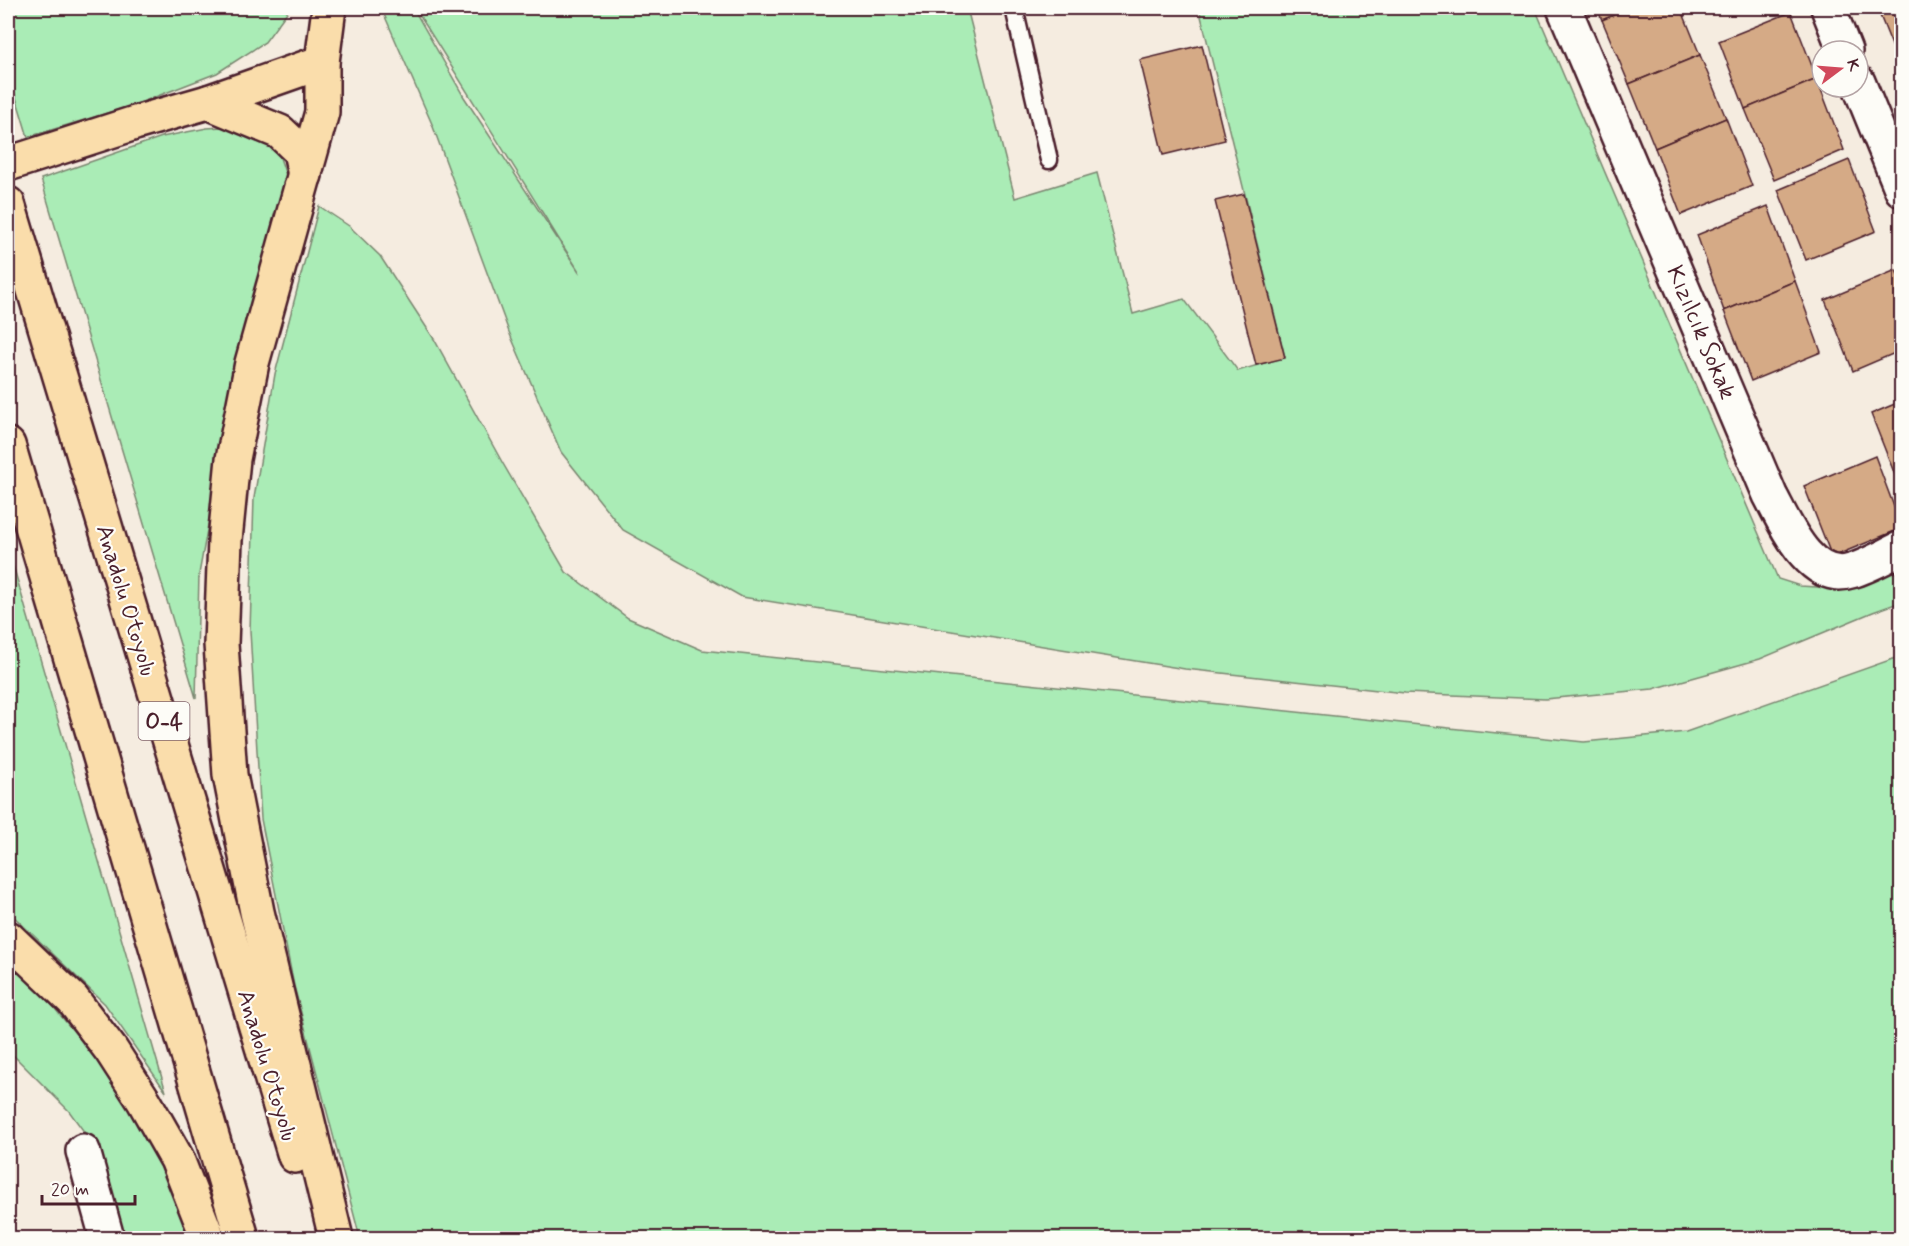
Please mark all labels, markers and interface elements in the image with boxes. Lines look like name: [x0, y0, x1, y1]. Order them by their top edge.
north arrow: [1810, 39, 1870, 99]
text: K: [1841, 57, 1865, 74]
street label: Kızılcık Sokak: [1659, 261, 1743, 404]
street label: Anadolu Otoyolu: [88, 521, 163, 680]
road number: O-4: [138, 702, 190, 740]
street label: Anadolu Otoyolu: [229, 986, 304, 1145]
scale bar: [42, 1168, 135, 1206]
text: 20 m: [51, 1178, 89, 1202]

